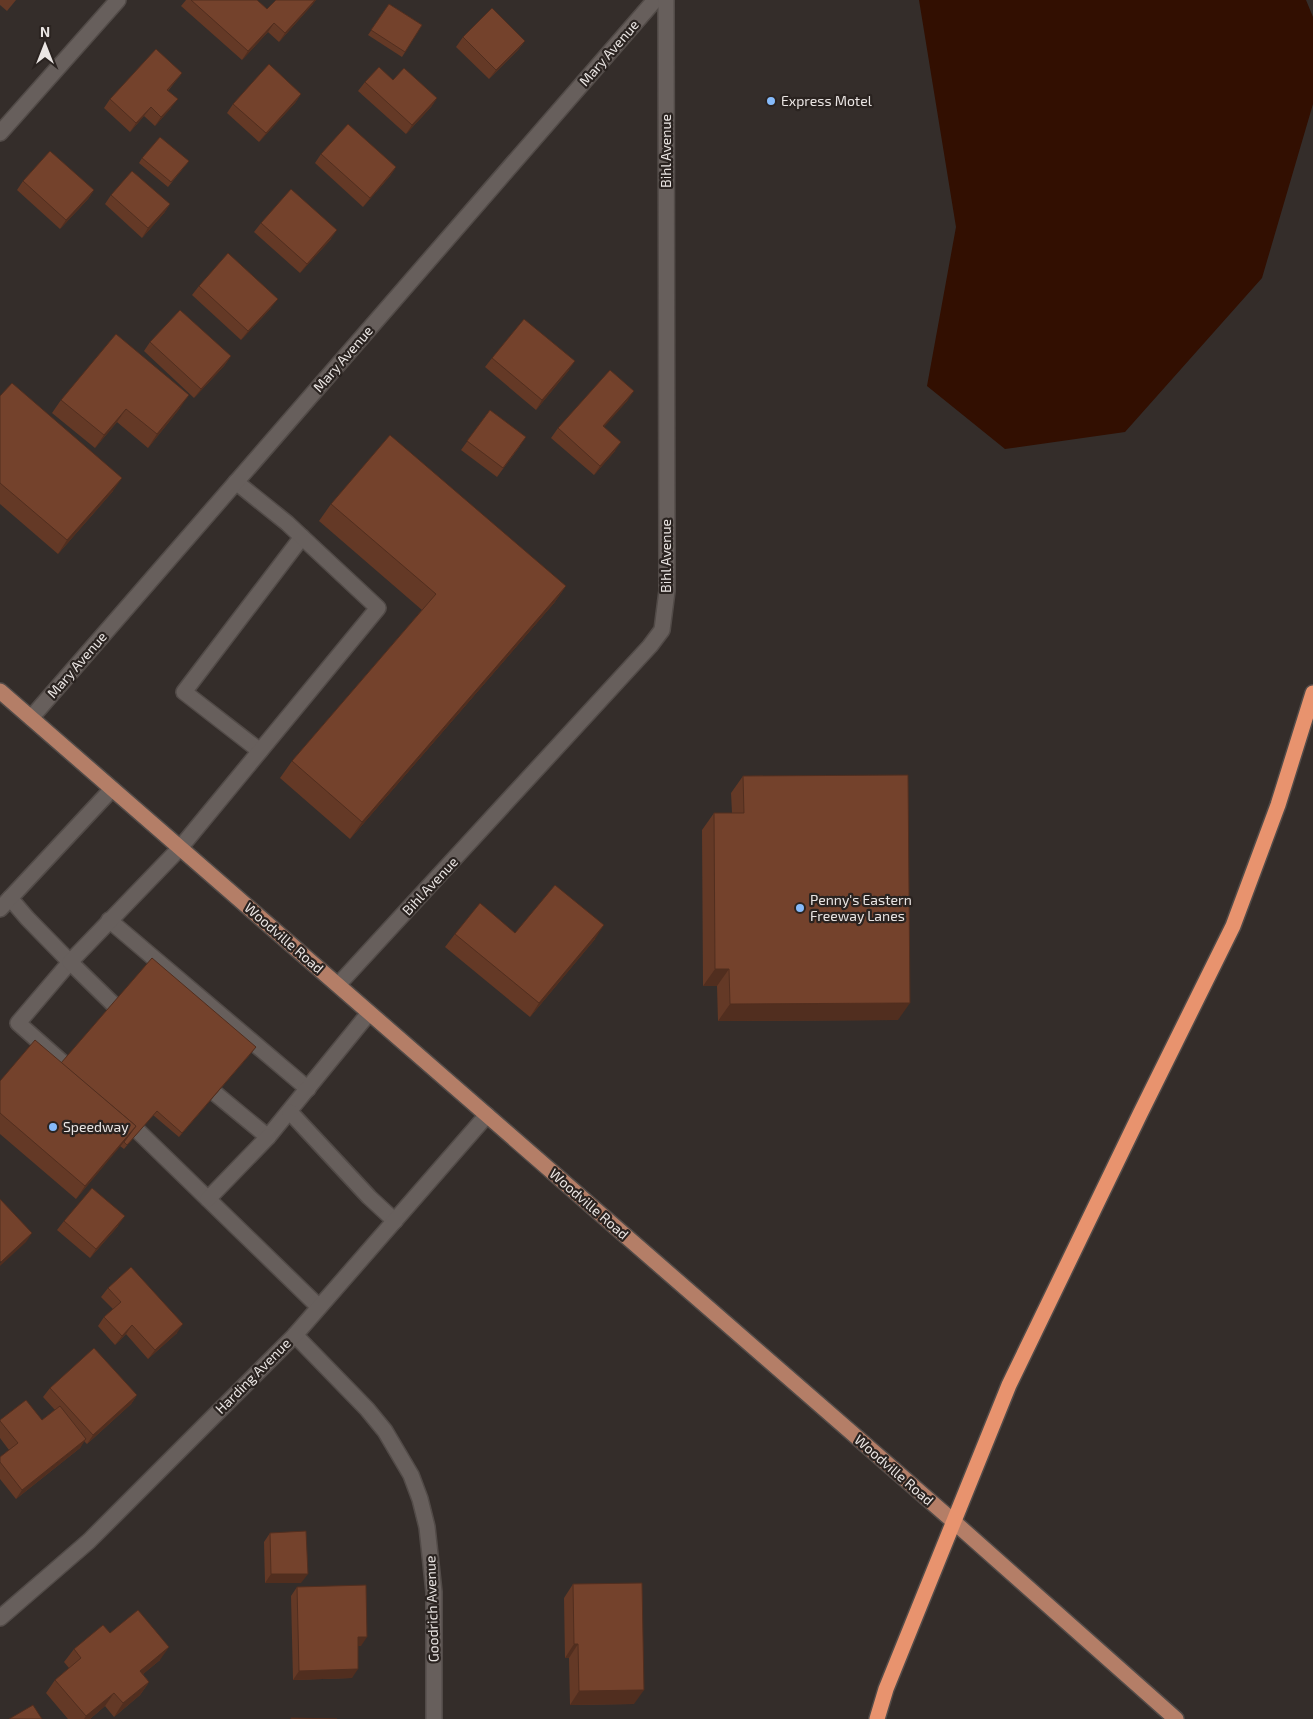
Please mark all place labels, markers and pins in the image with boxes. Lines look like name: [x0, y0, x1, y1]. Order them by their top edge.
place label: Express Motel: [781, 92, 873, 109]
marker: Express Motel: [765, 95, 777, 107]
place label: Penny's Eastern Freeway Lanes: [810, 891, 912, 924]
marker: Penny's Eastern Freeway Lanes: [794, 902, 806, 914]
place label: Speedway: [63, 1118, 129, 1135]
marker: Speedway: [47, 1121, 59, 1133]

